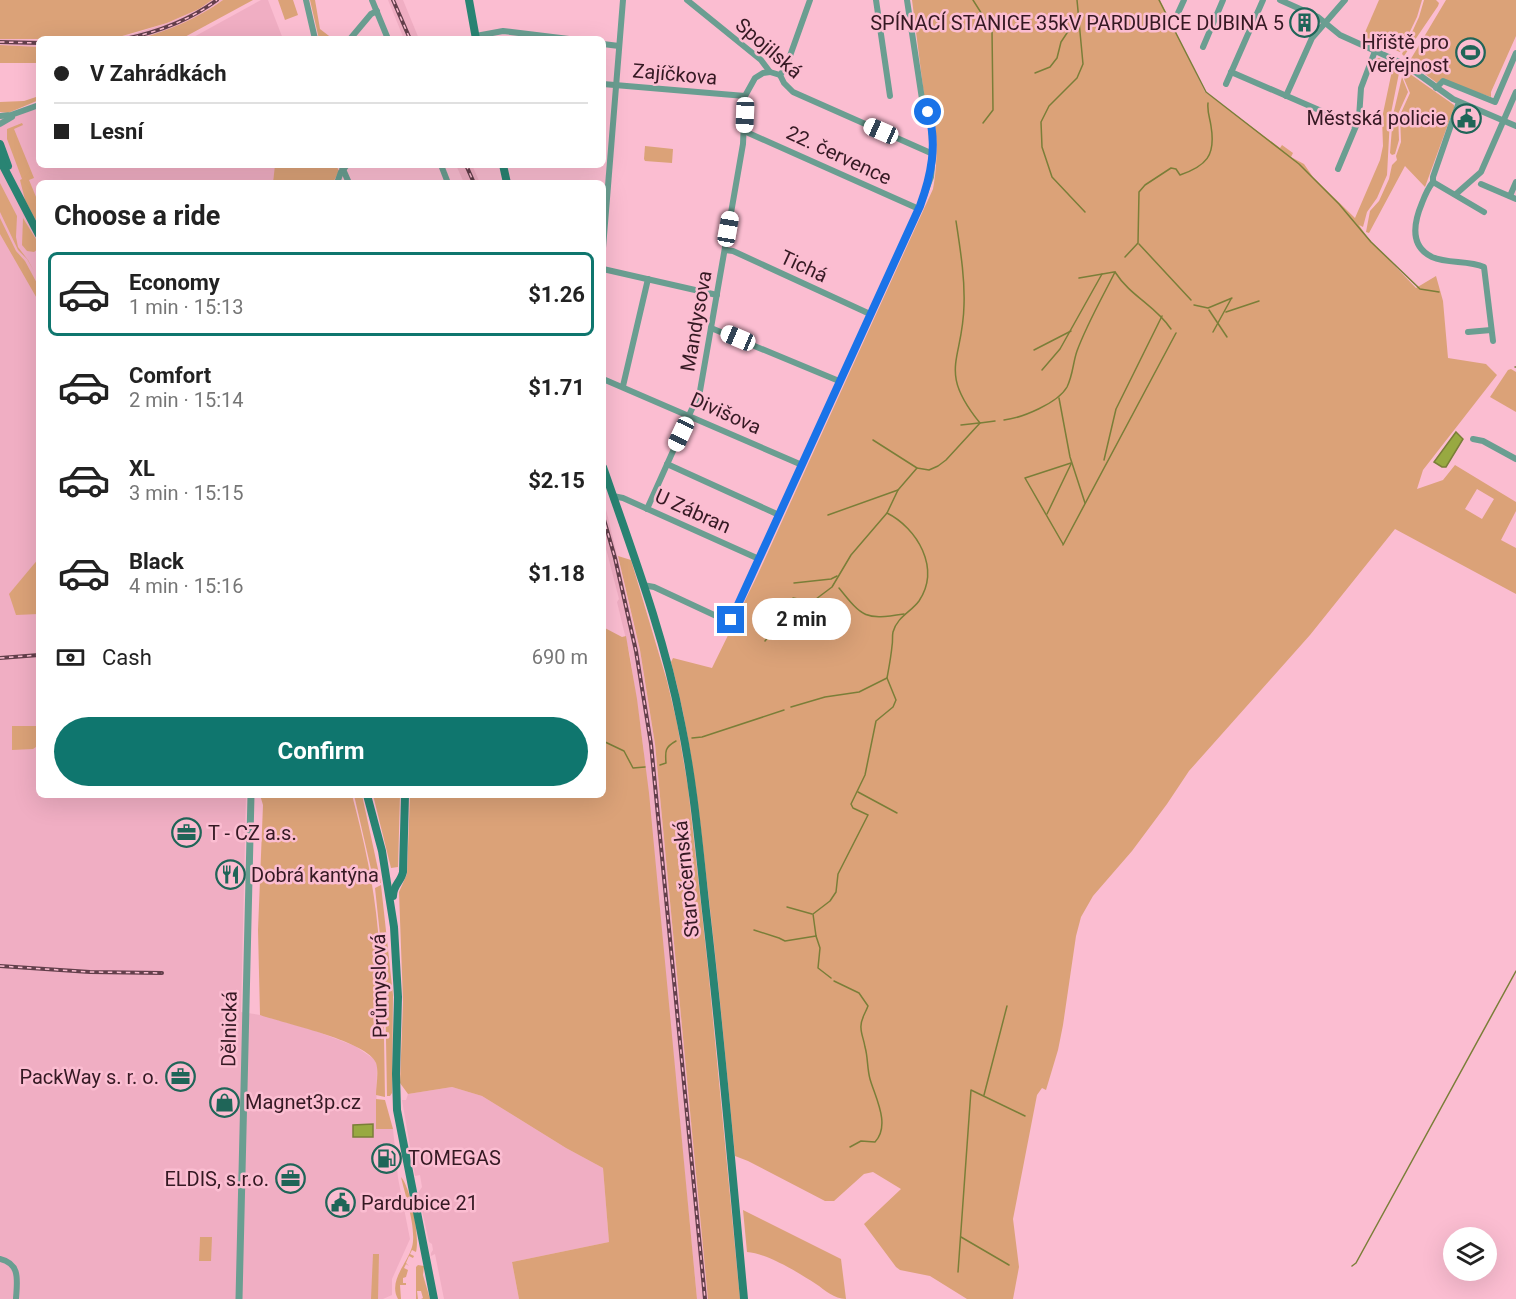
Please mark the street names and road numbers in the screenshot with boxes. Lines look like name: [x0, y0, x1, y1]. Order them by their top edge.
street label: Spojilská: [731, 13, 807, 83]
street label: Zajíčkova: [632, 58, 718, 90]
street label: 22. července: [783, 120, 895, 190]
street label: Tichá: [777, 245, 831, 287]
street label: Mandysova: [675, 269, 717, 373]
street label: Divišova: [687, 387, 765, 439]
street label: U Zábran: [651, 484, 735, 538]
street label: Staročernská: [668, 819, 704, 939]
street label: Průmyslová: [366, 934, 392, 1038]
street label: Dělnická: [216, 991, 242, 1067]

